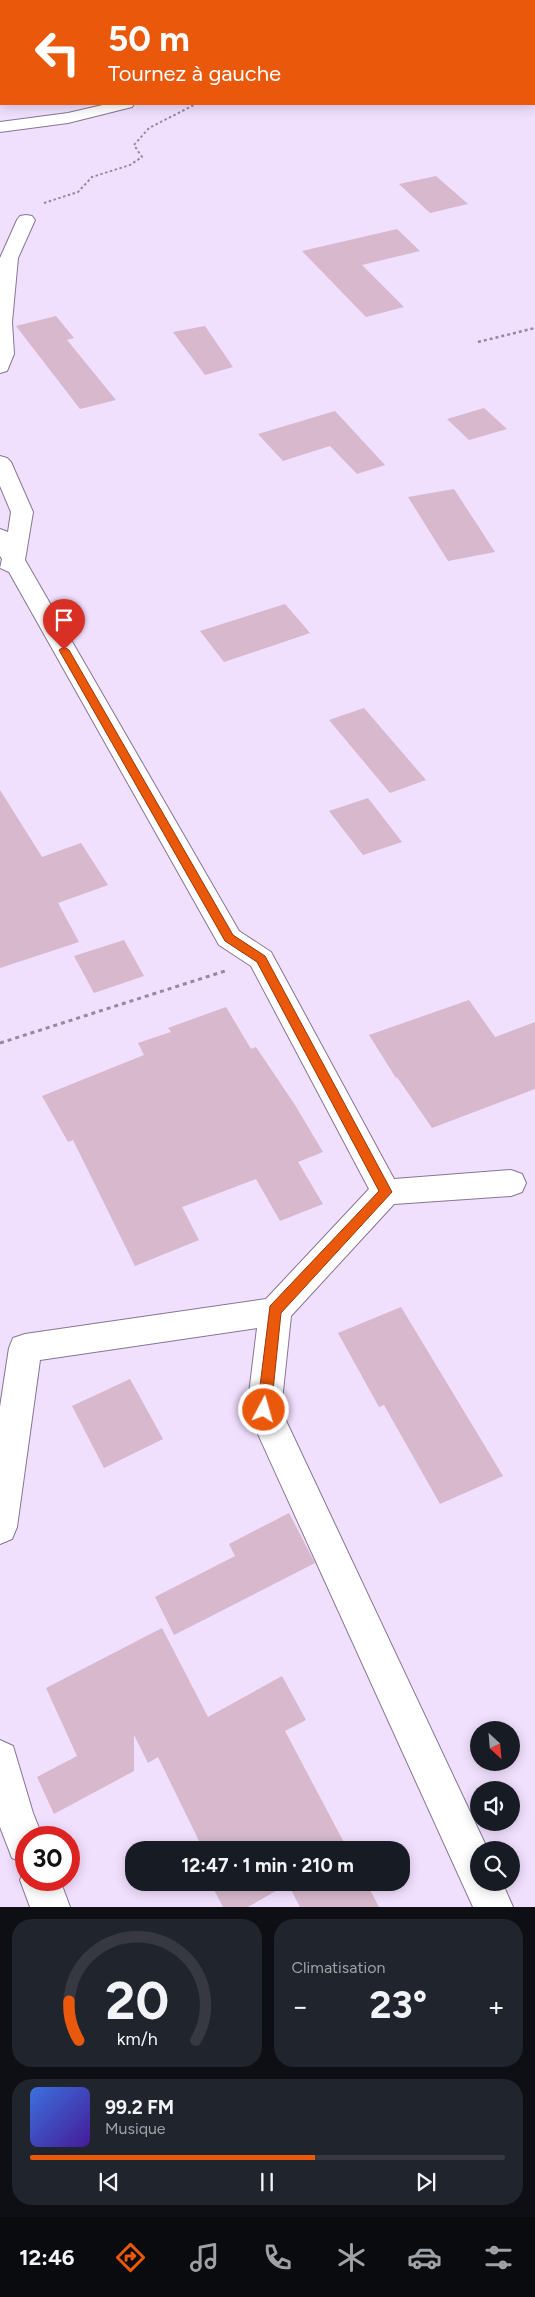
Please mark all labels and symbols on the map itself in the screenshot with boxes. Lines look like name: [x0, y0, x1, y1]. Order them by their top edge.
pin: [43, 599, 85, 650]
position arrow: [237, 1383, 289, 1435]
north arrow: [470, 1721, 520, 1771]
speed limit sign: 30: [15, 1826, 80, 1891]

